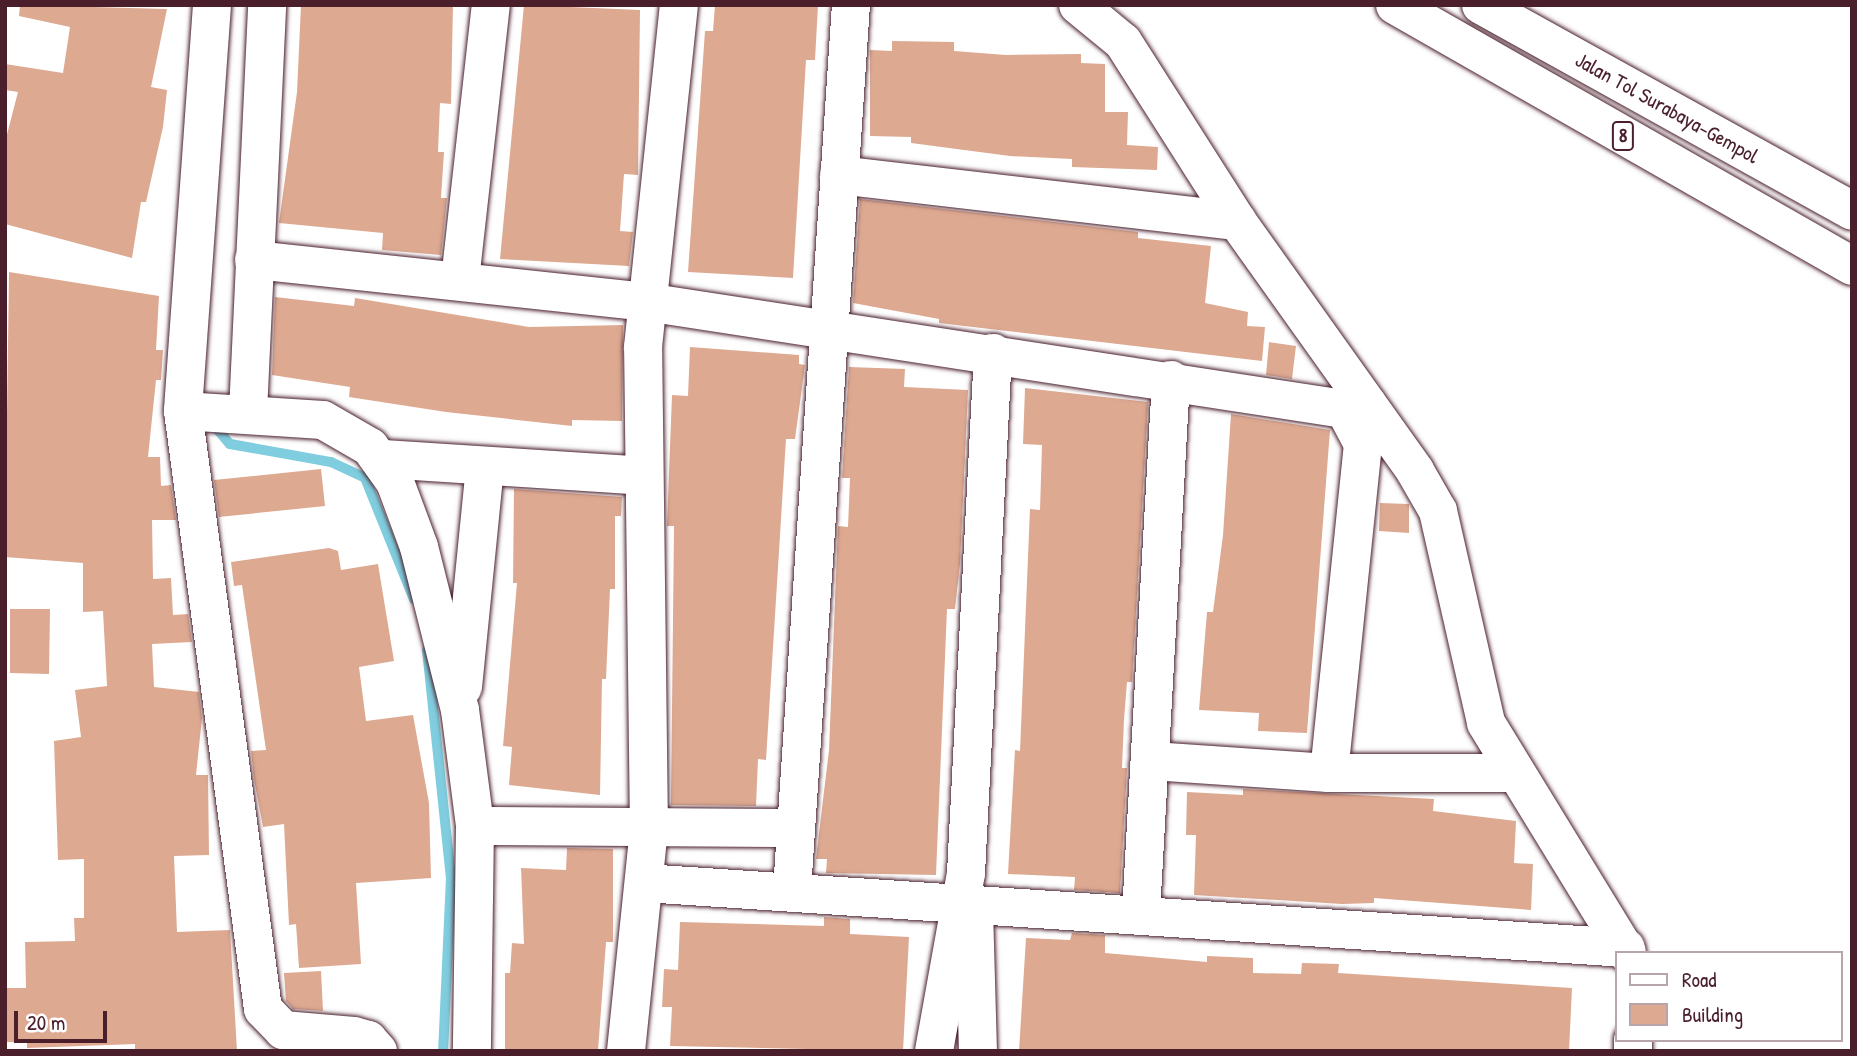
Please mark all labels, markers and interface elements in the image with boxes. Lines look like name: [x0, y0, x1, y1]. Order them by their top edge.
street label: Jalan Tol Surabaya–Gempol: [1571, 47, 1763, 169]
road number: 8: [1611, 120, 1635, 152]
legend: [1616, 951, 1843, 1042]
text: Road: [1682, 965, 1716, 994]
scale bar: [18, 996, 110, 1040]
text: Building: [1682, 1000, 1743, 1029]
text: 20 m: [27, 1008, 65, 1037]

